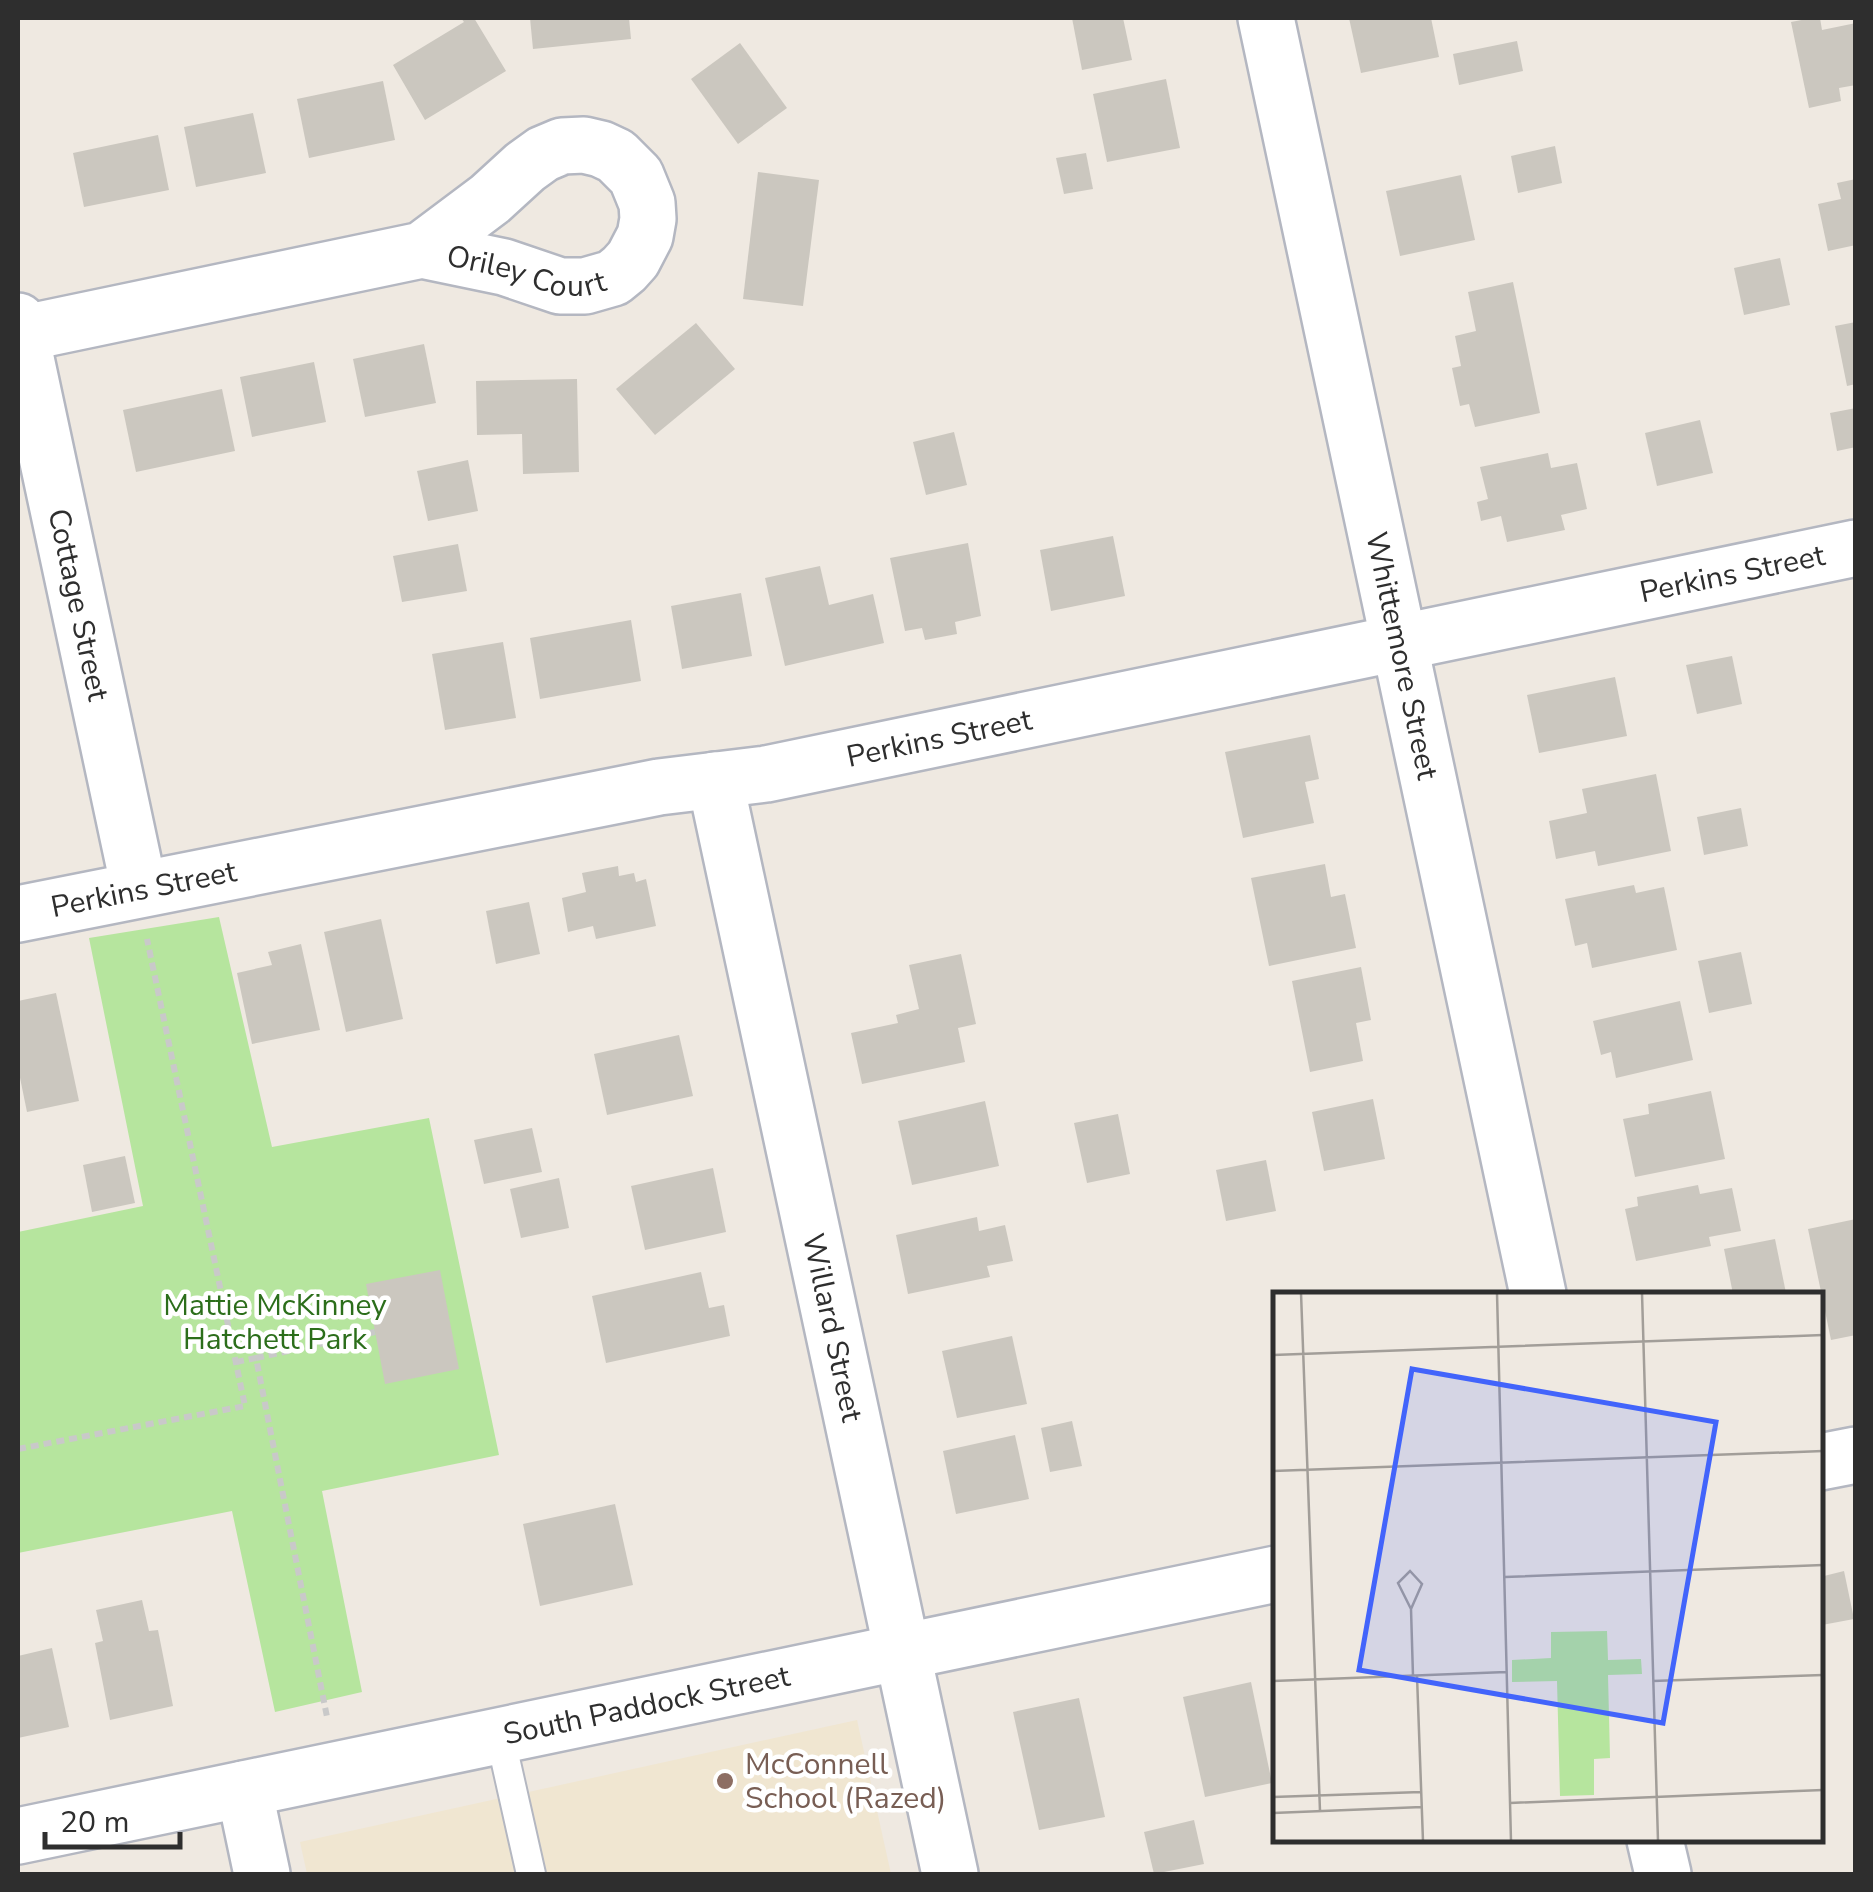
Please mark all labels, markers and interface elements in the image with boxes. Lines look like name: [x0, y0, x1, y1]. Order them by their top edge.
street label: Oriley Court: [443, 236, 611, 308]
street label: Cottage Street: [38, 505, 119, 705]
street label: Whittemore Street: [1355, 528, 1448, 784]
street label: Perkins Street: [1636, 535, 1829, 613]
street label: Perkins Street: [843, 699, 1036, 778]
street label: Perkins Street: [47, 851, 240, 928]
street label: Willard Street: [792, 1230, 872, 1426]
park label: Mattie McKinney Hatchett Park: [163, 1285, 387, 1360]
inset map: [1273, 1292, 1823, 1842]
street label: South Paddock Street: [500, 1656, 794, 1755]
place label: McConnell School (Razed): [745, 1744, 946, 1819]
marker: McConnell School (Razed): [714, 1770, 736, 1792]
scale bar: [45, 1787, 180, 1849]
text: 20 m: [60, 1802, 129, 1843]

